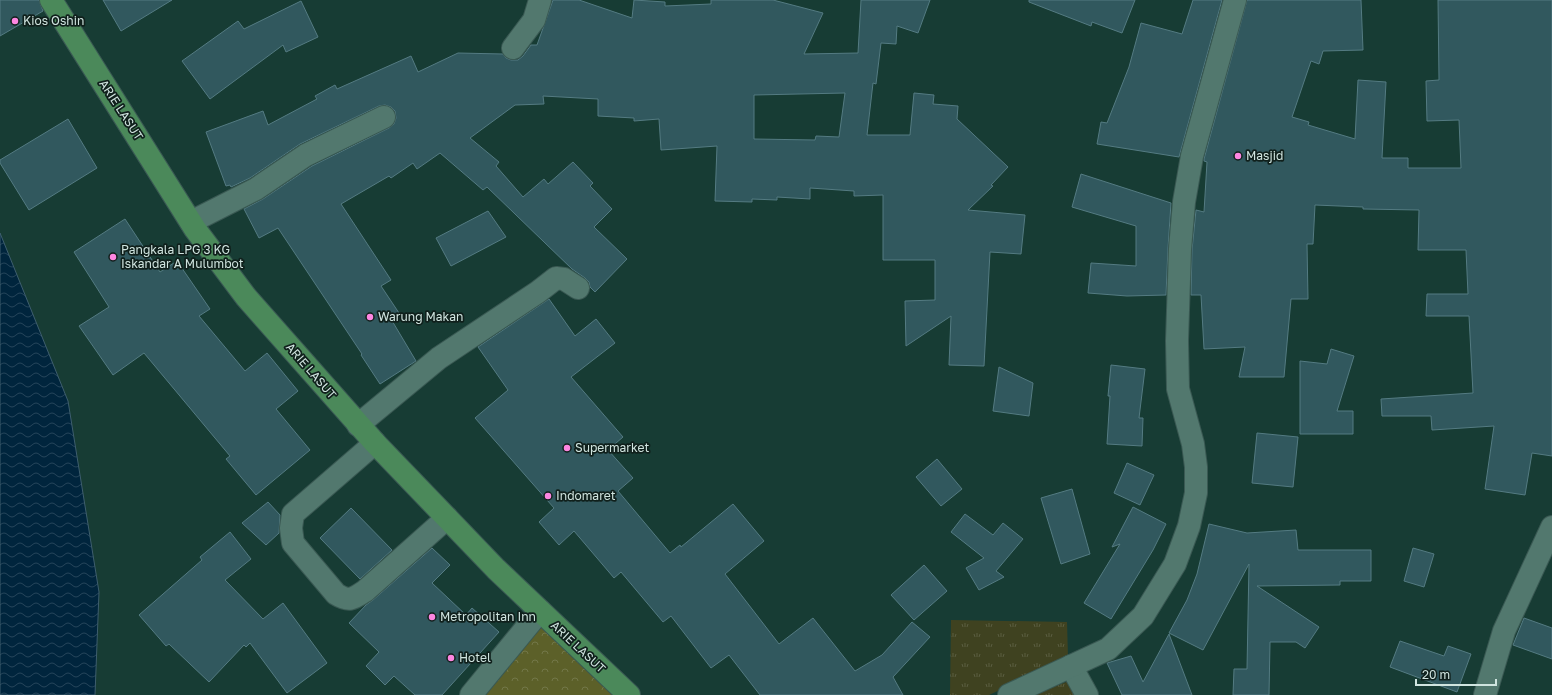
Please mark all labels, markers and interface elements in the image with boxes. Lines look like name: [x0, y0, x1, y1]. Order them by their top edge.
place label: Kios Oshin: [23, 13, 84, 28]
marker: Kios Oshin: [10, 16, 20, 26]
street label: ARIE LASUT: [96, 77, 147, 143]
place label: Masjid: [1246, 148, 1283, 163]
marker: Masjid: [1233, 151, 1243, 161]
place label: Pangkala LPG 3 KG Iskandar A Mulumbot: [121, 242, 244, 271]
marker: Pangkala LPG 3 KG Iskandar A Mulumbot: [108, 252, 118, 262]
place label: Warung Makan: [378, 309, 463, 324]
marker: Warung Makan: [365, 312, 375, 322]
street label: ARIE LASUT: [283, 340, 340, 402]
place label: Supermarket: [575, 440, 650, 455]
marker: Supermarket: [562, 443, 572, 453]
place label: Indomaret: [556, 488, 616, 503]
marker: Indomaret: [543, 491, 553, 501]
place label: Metropolitan Inn: [440, 609, 536, 624]
marker: Metropolitan Inn: [427, 612, 437, 622]
street label: ARIE LASUT: [548, 618, 609, 676]
place label: Hotel: [459, 650, 491, 665]
marker: Hotel: [446, 653, 456, 663]
scale bar: [1416, 661, 1496, 687]
text: 20 m: [1422, 667, 1450, 682]

